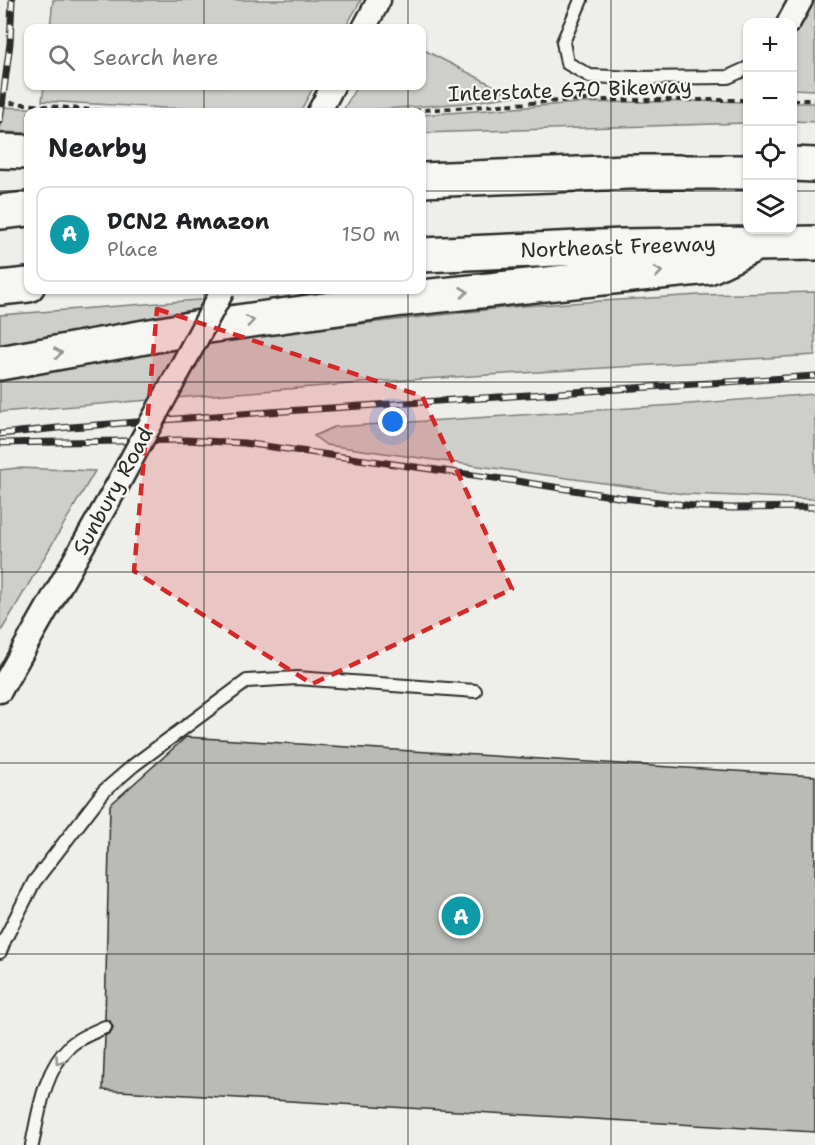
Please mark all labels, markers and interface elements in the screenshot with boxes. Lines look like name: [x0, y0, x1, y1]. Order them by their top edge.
map controls: [743, 18, 797, 234]
button: +: [743, 18, 797, 72]
search box: [24, 24, 426, 90]
icon: search: [45, 41, 78, 74]
text: Search here: [93, 43, 219, 72]
street label: Interstate 670 Bikeway: [448, 72, 692, 108]
button: −: [743, 72, 797, 126]
button: locate: [743, 126, 797, 180]
text: Nearby: [48, 130, 147, 165]
button: layers: [743, 180, 797, 234]
text: DCN2 Amazon: [107, 207, 269, 236]
text: A: [62, 221, 77, 247]
text: 150 m: [342, 221, 400, 247]
street label: Northeast Freeway: [520, 230, 716, 264]
text: Place: [107, 236, 158, 262]
one-way arrow: [653, 266, 662, 279]
one-way arrow: [459, 286, 469, 299]
one-way arrow: [245, 315, 254, 327]
one-way arrow: [52, 347, 62, 360]
your location: [378, 407, 407, 436]
street label: Sunbury Road: [66, 422, 160, 560]
pin: A: [442, 894, 480, 938]
one-way arrow: [55, 1055, 66, 1066]

